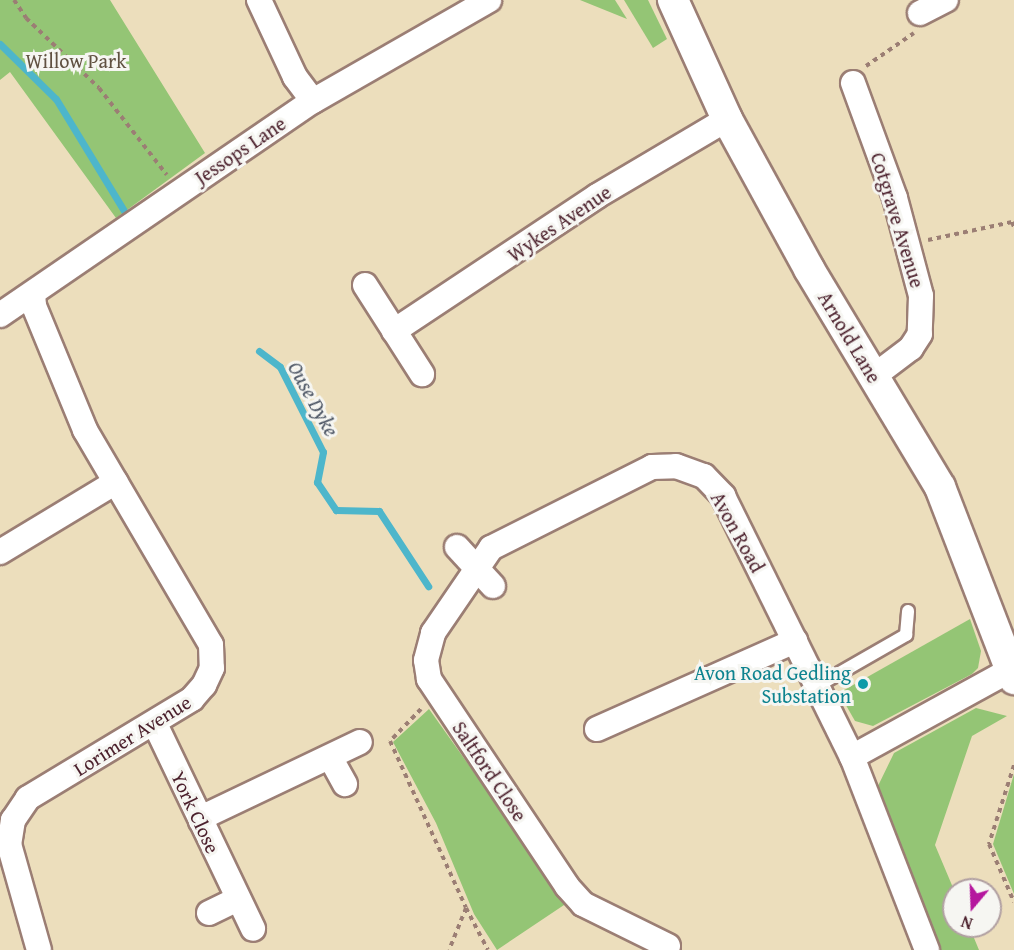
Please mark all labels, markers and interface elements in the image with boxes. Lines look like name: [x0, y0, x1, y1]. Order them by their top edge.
park label: Willow Park: [26, 48, 126, 72]
street label: Jessops Lane: [190, 111, 290, 189]
street label: Cotgrave Avenue: [866, 150, 930, 290]
street label: Wykes Avenue: [503, 180, 615, 266]
street label: Arnold Lane: [813, 287, 887, 387]
water label: Ouse Dyke: [282, 357, 344, 441]
street label: Avon Road: [706, 488, 770, 576]
place label: Avon Road Gedling Substation: [694, 660, 851, 707]
marker: Avon Road Gedling Substation: [856, 677, 870, 691]
street label: Lorimer Avenue: [69, 689, 195, 781]
street label: Saltford Close: [448, 716, 532, 826]
street label: York Close: [167, 767, 225, 857]
north arrow: [942, 878, 1002, 938]
text: N: [958, 910, 976, 936]

